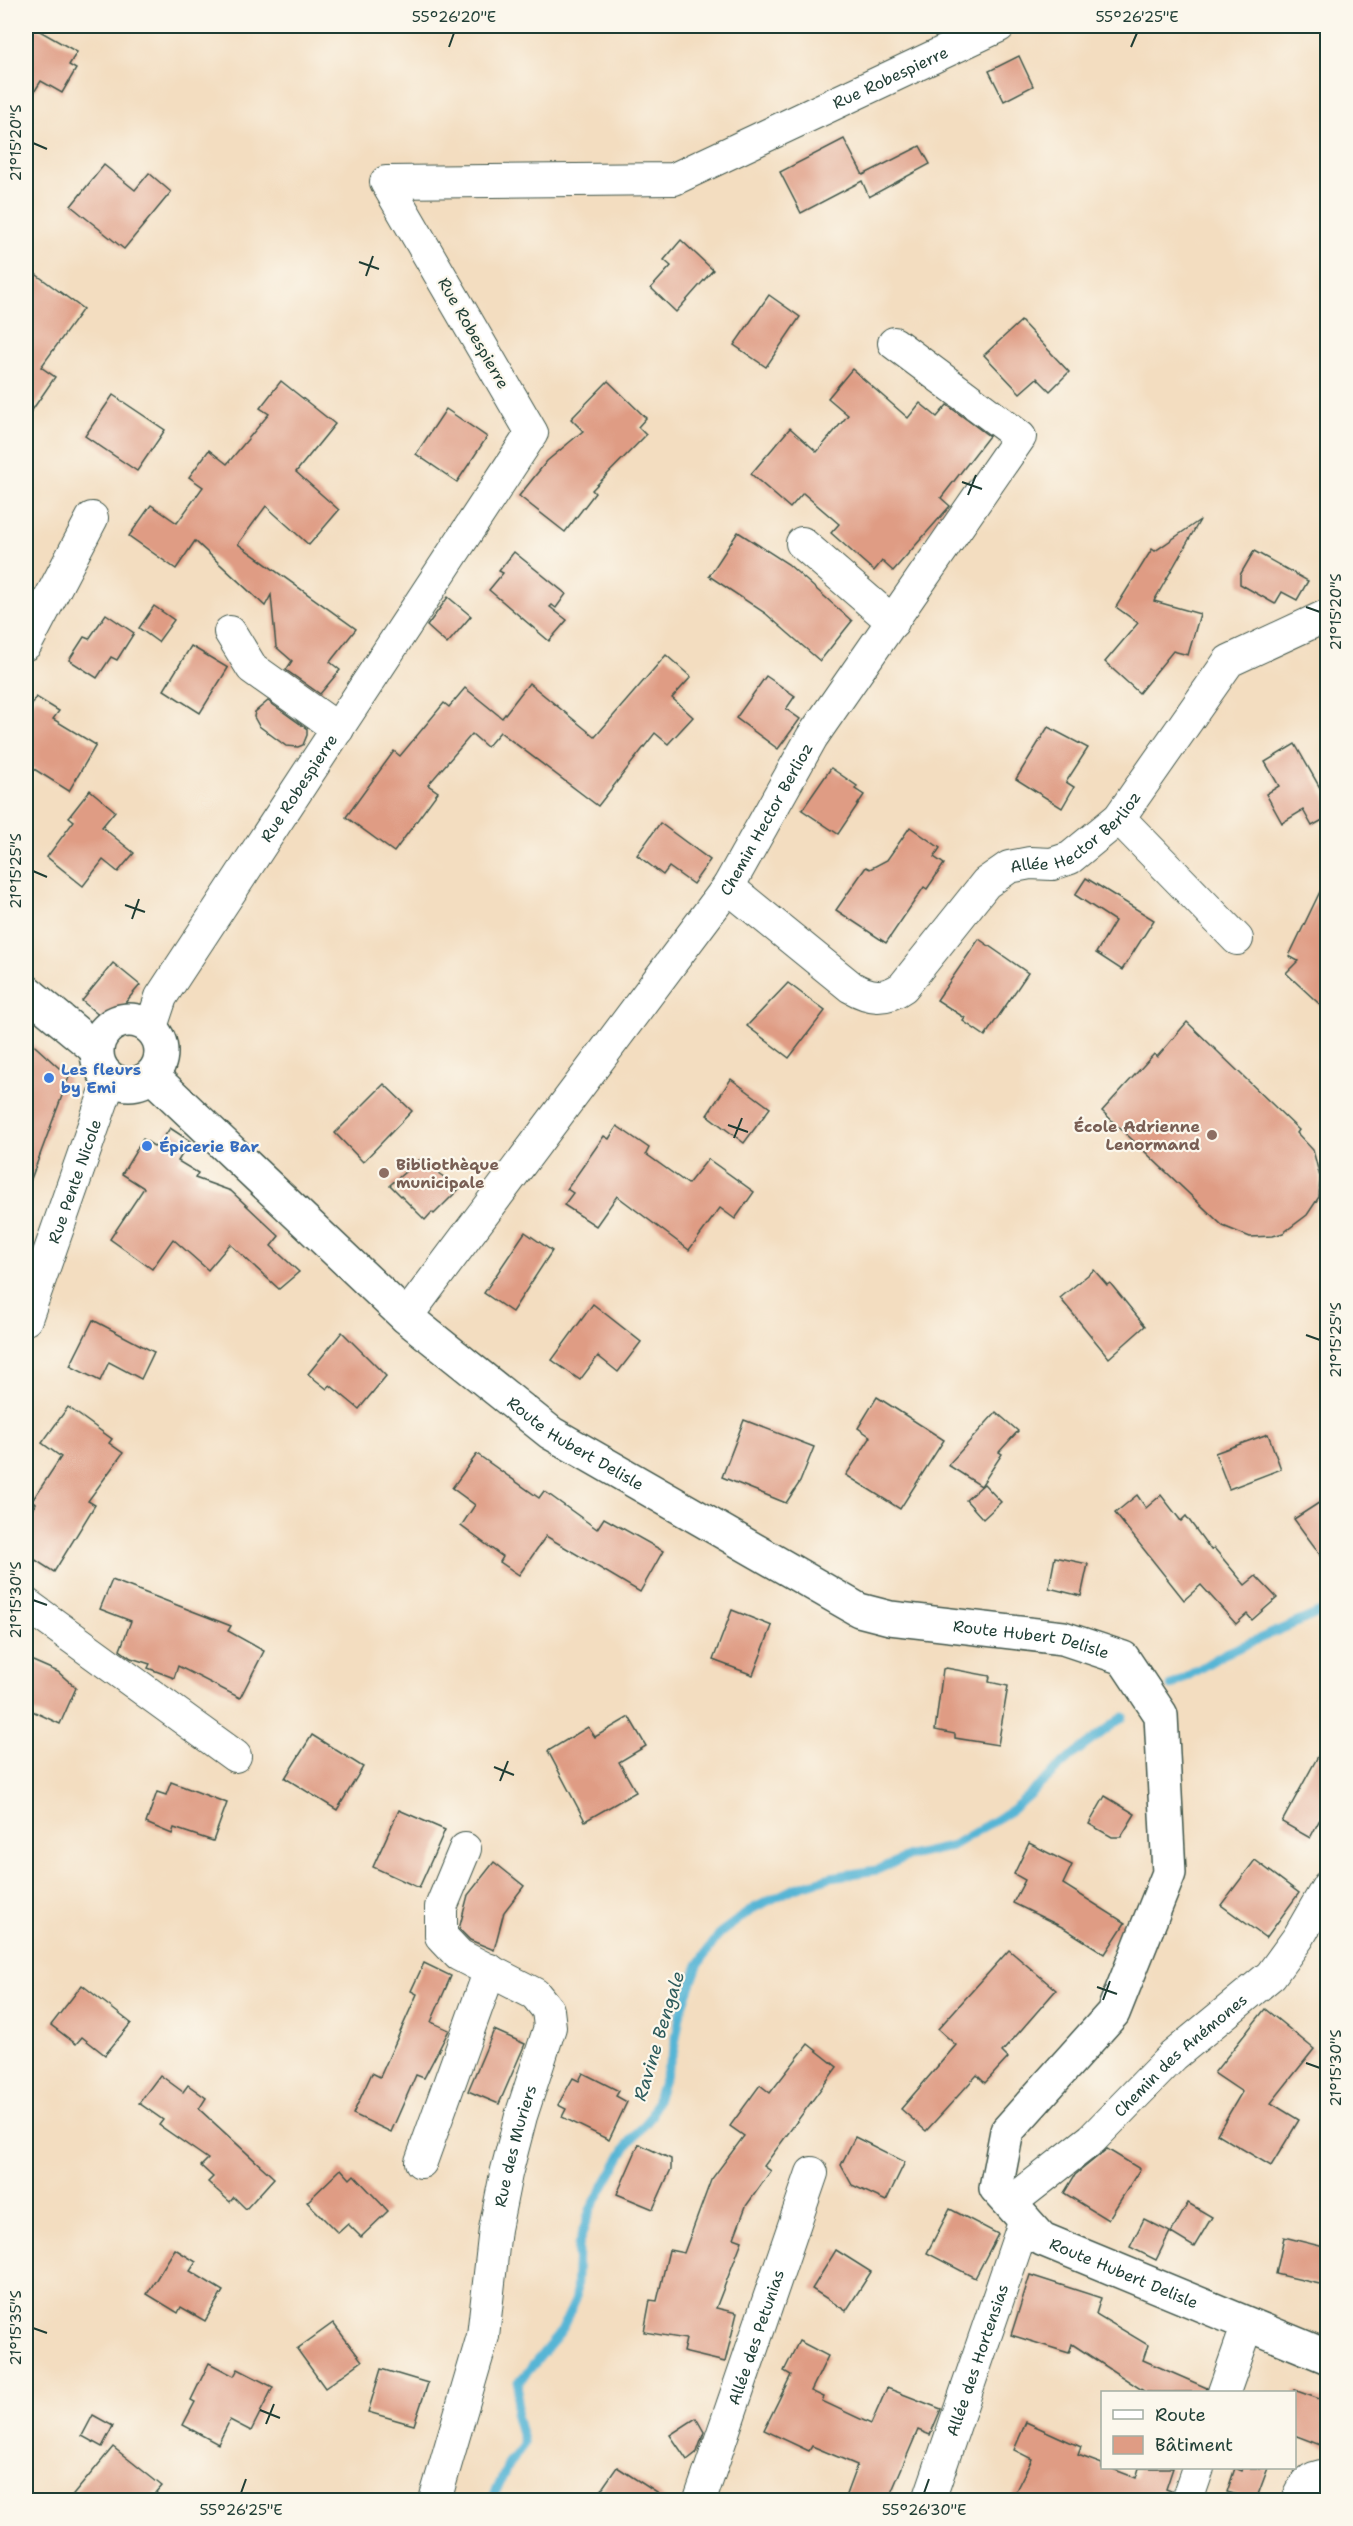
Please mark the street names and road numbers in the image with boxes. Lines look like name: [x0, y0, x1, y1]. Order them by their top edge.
street label: Rue Robespierre: [829, 42, 951, 114]
street label: Rue Robespierre: [433, 274, 514, 393]
street label: Rue Robespierre: [256, 730, 342, 846]
street label: Chemin Hector Berlioz: [715, 739, 818, 900]
street label: Allée Hector Berlioz: [1008, 787, 1145, 878]
street label: Rue Pente Nicole: [43, 1116, 106, 1246]
street label: Route Hubert Delisle: [503, 1392, 647, 1495]
street label: Route Hubert Delisle: [952, 1615, 1112, 1664]
street label: Chemin des Anémones: [1109, 1989, 1252, 2122]
street label: Rue des Muriers: [490, 2082, 542, 2209]
street label: Route Hubert Delisle: [1046, 2233, 1201, 2313]
street label: Allée des Petunias: [723, 2267, 789, 2408]
street label: Allée des Hortensias: [942, 2281, 1013, 2439]

